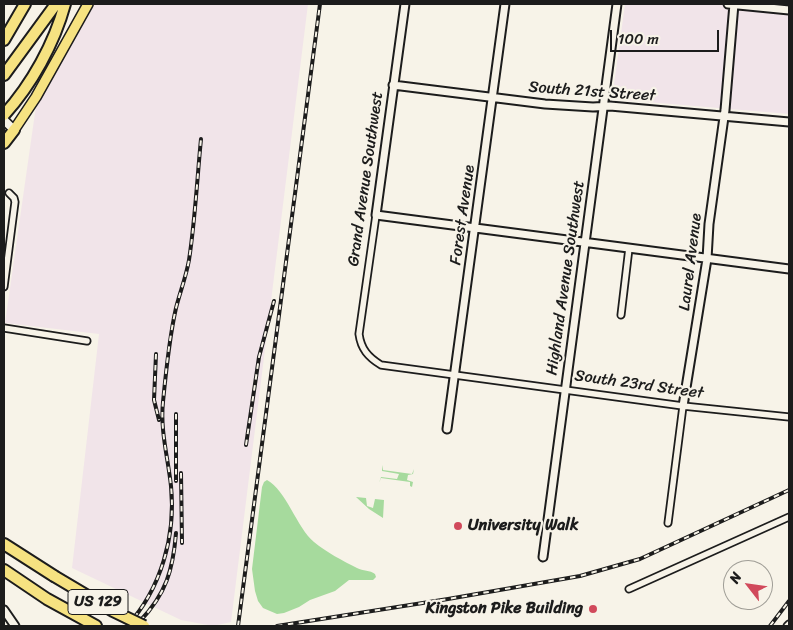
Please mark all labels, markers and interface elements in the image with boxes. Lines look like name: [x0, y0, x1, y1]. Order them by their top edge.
scale bar: [613, 20, 722, 52]
text: 100 m: [618, 26, 659, 52]
street label: South 21st Street: [528, 78, 656, 106]
street label: Grand Avenue Southwest: [344, 90, 388, 268]
street label: Forest Avenue: [446, 164, 480, 266]
street label: Highland Avenue Southwest: [543, 179, 589, 377]
street label: Laurel Avenue: [675, 212, 707, 312]
street label: South 23rd Street: [573, 366, 705, 404]
place label: University Walk: [468, 516, 578, 536]
marker: University Walk: [452, 520, 464, 532]
north arrow: [723, 560, 773, 610]
text: N: [722, 567, 749, 588]
road number: US 129: [68, 590, 128, 614]
place label: Kingston Pike Building: [425, 599, 583, 619]
marker: Kingston Pike Building: [587, 603, 599, 615]

